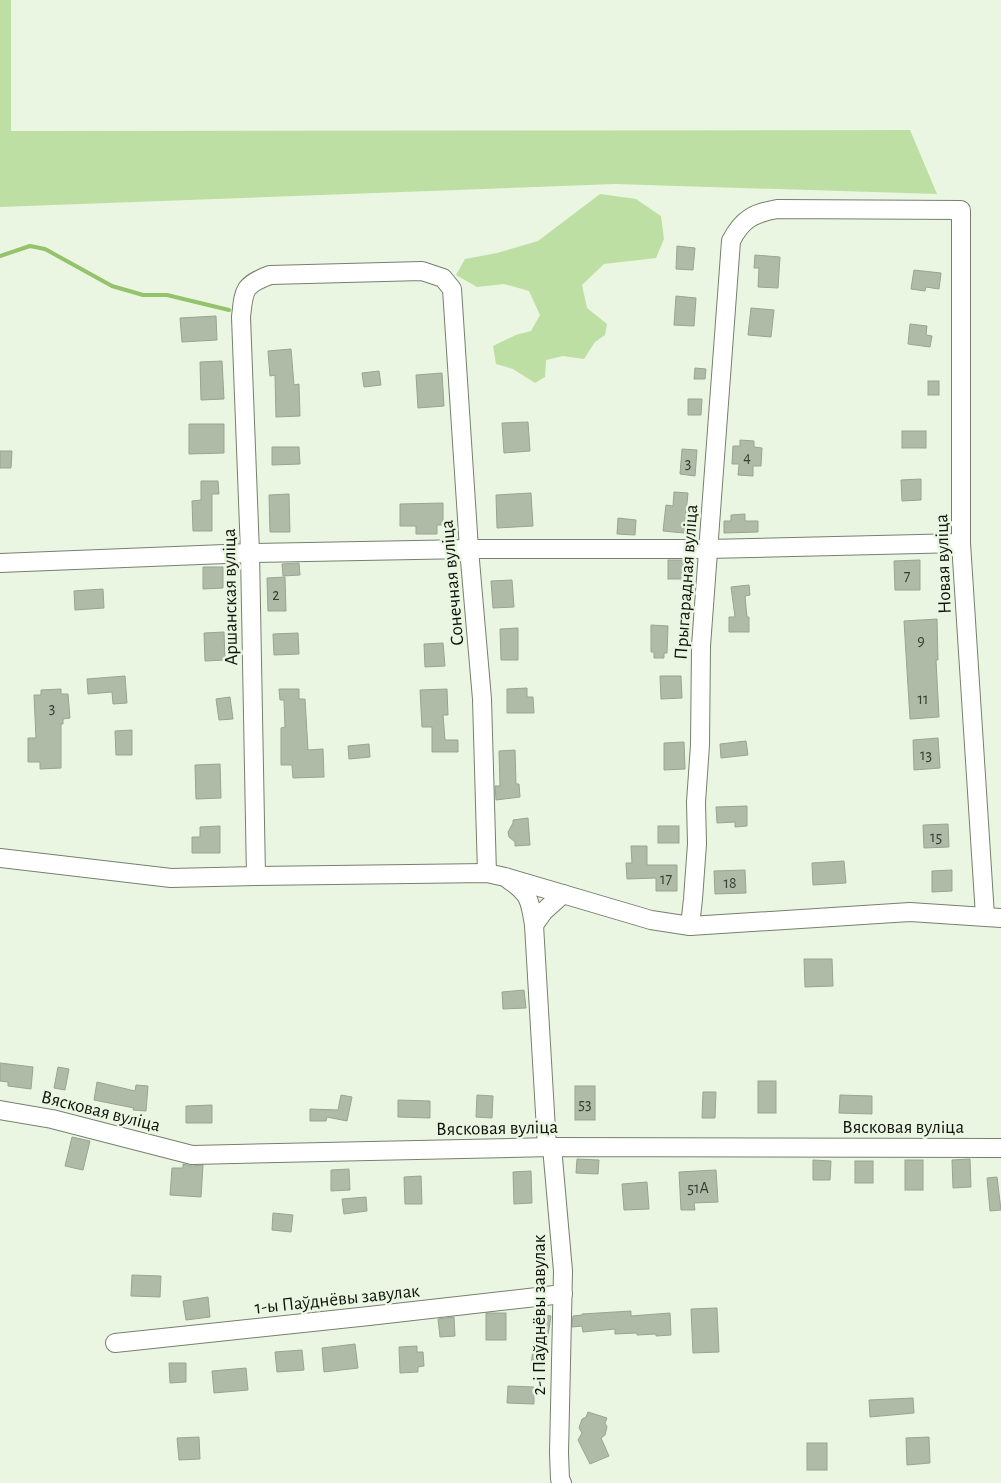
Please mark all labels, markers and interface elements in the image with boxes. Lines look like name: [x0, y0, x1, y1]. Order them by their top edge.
house number: 4: [743, 449, 751, 465]
house number: 3: [685, 455, 691, 471]
street label: Прыгарадная вуліца: [672, 503, 701, 660]
street label: Новая вуліца: [932, 513, 955, 614]
street label: Сонечная вуліца: [438, 519, 467, 646]
street label: Аршанская вуліца: [220, 528, 241, 666]
house number: 7: [904, 568, 911, 584]
house number: 2: [272, 587, 280, 603]
house number: 9: [917, 633, 925, 649]
house number: 11: [917, 691, 929, 707]
house number: 3: [49, 700, 55, 716]
house number: 13: [920, 747, 932, 763]
house number: 15: [930, 829, 942, 845]
house number: 17: [660, 871, 672, 887]
house number: 18: [723, 875, 737, 891]
street label: Вясковая вуліца: [39, 1087, 163, 1136]
house number: 53: [578, 1096, 592, 1112]
street label: Вясковая вуліца: [436, 1118, 559, 1139]
street label: Вясковая вуліца: [842, 1118, 964, 1137]
house number: 51А: [687, 1180, 709, 1196]
street label: 2-і Паўднёвы завулак: [530, 1234, 549, 1395]
street label: 1-ы Паўднёвы завулак: [254, 1281, 421, 1318]

